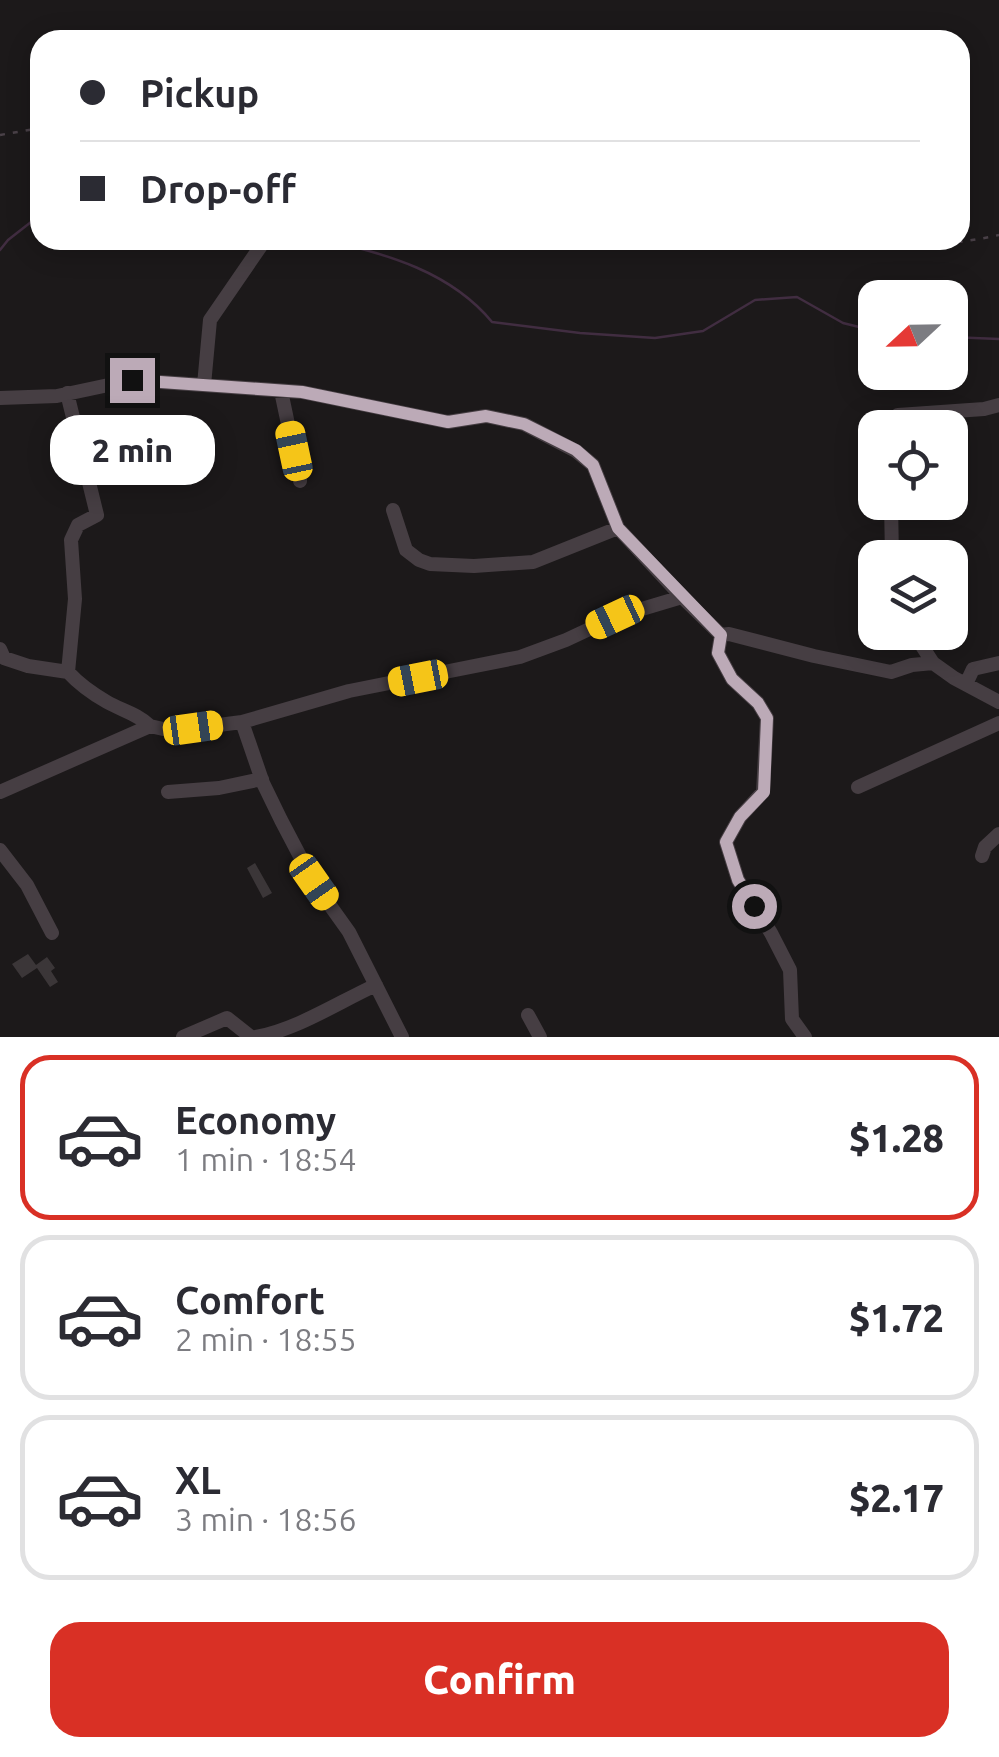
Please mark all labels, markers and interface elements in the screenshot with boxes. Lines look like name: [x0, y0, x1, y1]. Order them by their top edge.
text: Pickup: [140, 72, 259, 114]
text: Drop-off: [140, 168, 296, 210]
north arrow: [858, 280, 968, 390]
map controls: [858, 280, 968, 650]
route end: [110, 358, 155, 403]
button: locate: [858, 410, 968, 520]
callout: 2 min: [49, 415, 214, 485]
car: [273, 419, 315, 483]
text: 2 min: [92, 432, 173, 468]
button: layers: [858, 540, 968, 650]
car: [581, 591, 649, 643]
car: [386, 658, 450, 698]
car: [161, 709, 225, 747]
car: [285, 849, 343, 915]
route start: [732, 884, 777, 929]
icon: car: [55, 1093, 145, 1183]
text: Economy: [175, 1099, 336, 1141]
text: $1.28: [849, 1117, 944, 1159]
text: 1 min · 18:54: [175, 1141, 357, 1177]
icon: car: [55, 1273, 145, 1363]
text: Comfort: [175, 1279, 325, 1321]
text: $1.72: [849, 1297, 944, 1339]
text: 2 min · 18:55: [175, 1321, 357, 1357]
icon: car: [55, 1453, 145, 1543]
text: XL: [175, 1459, 221, 1501]
text: $2.17: [849, 1477, 944, 1519]
text: 3 min · 18:56: [175, 1501, 357, 1537]
button: Confirm: [50, 1622, 949, 1737]

